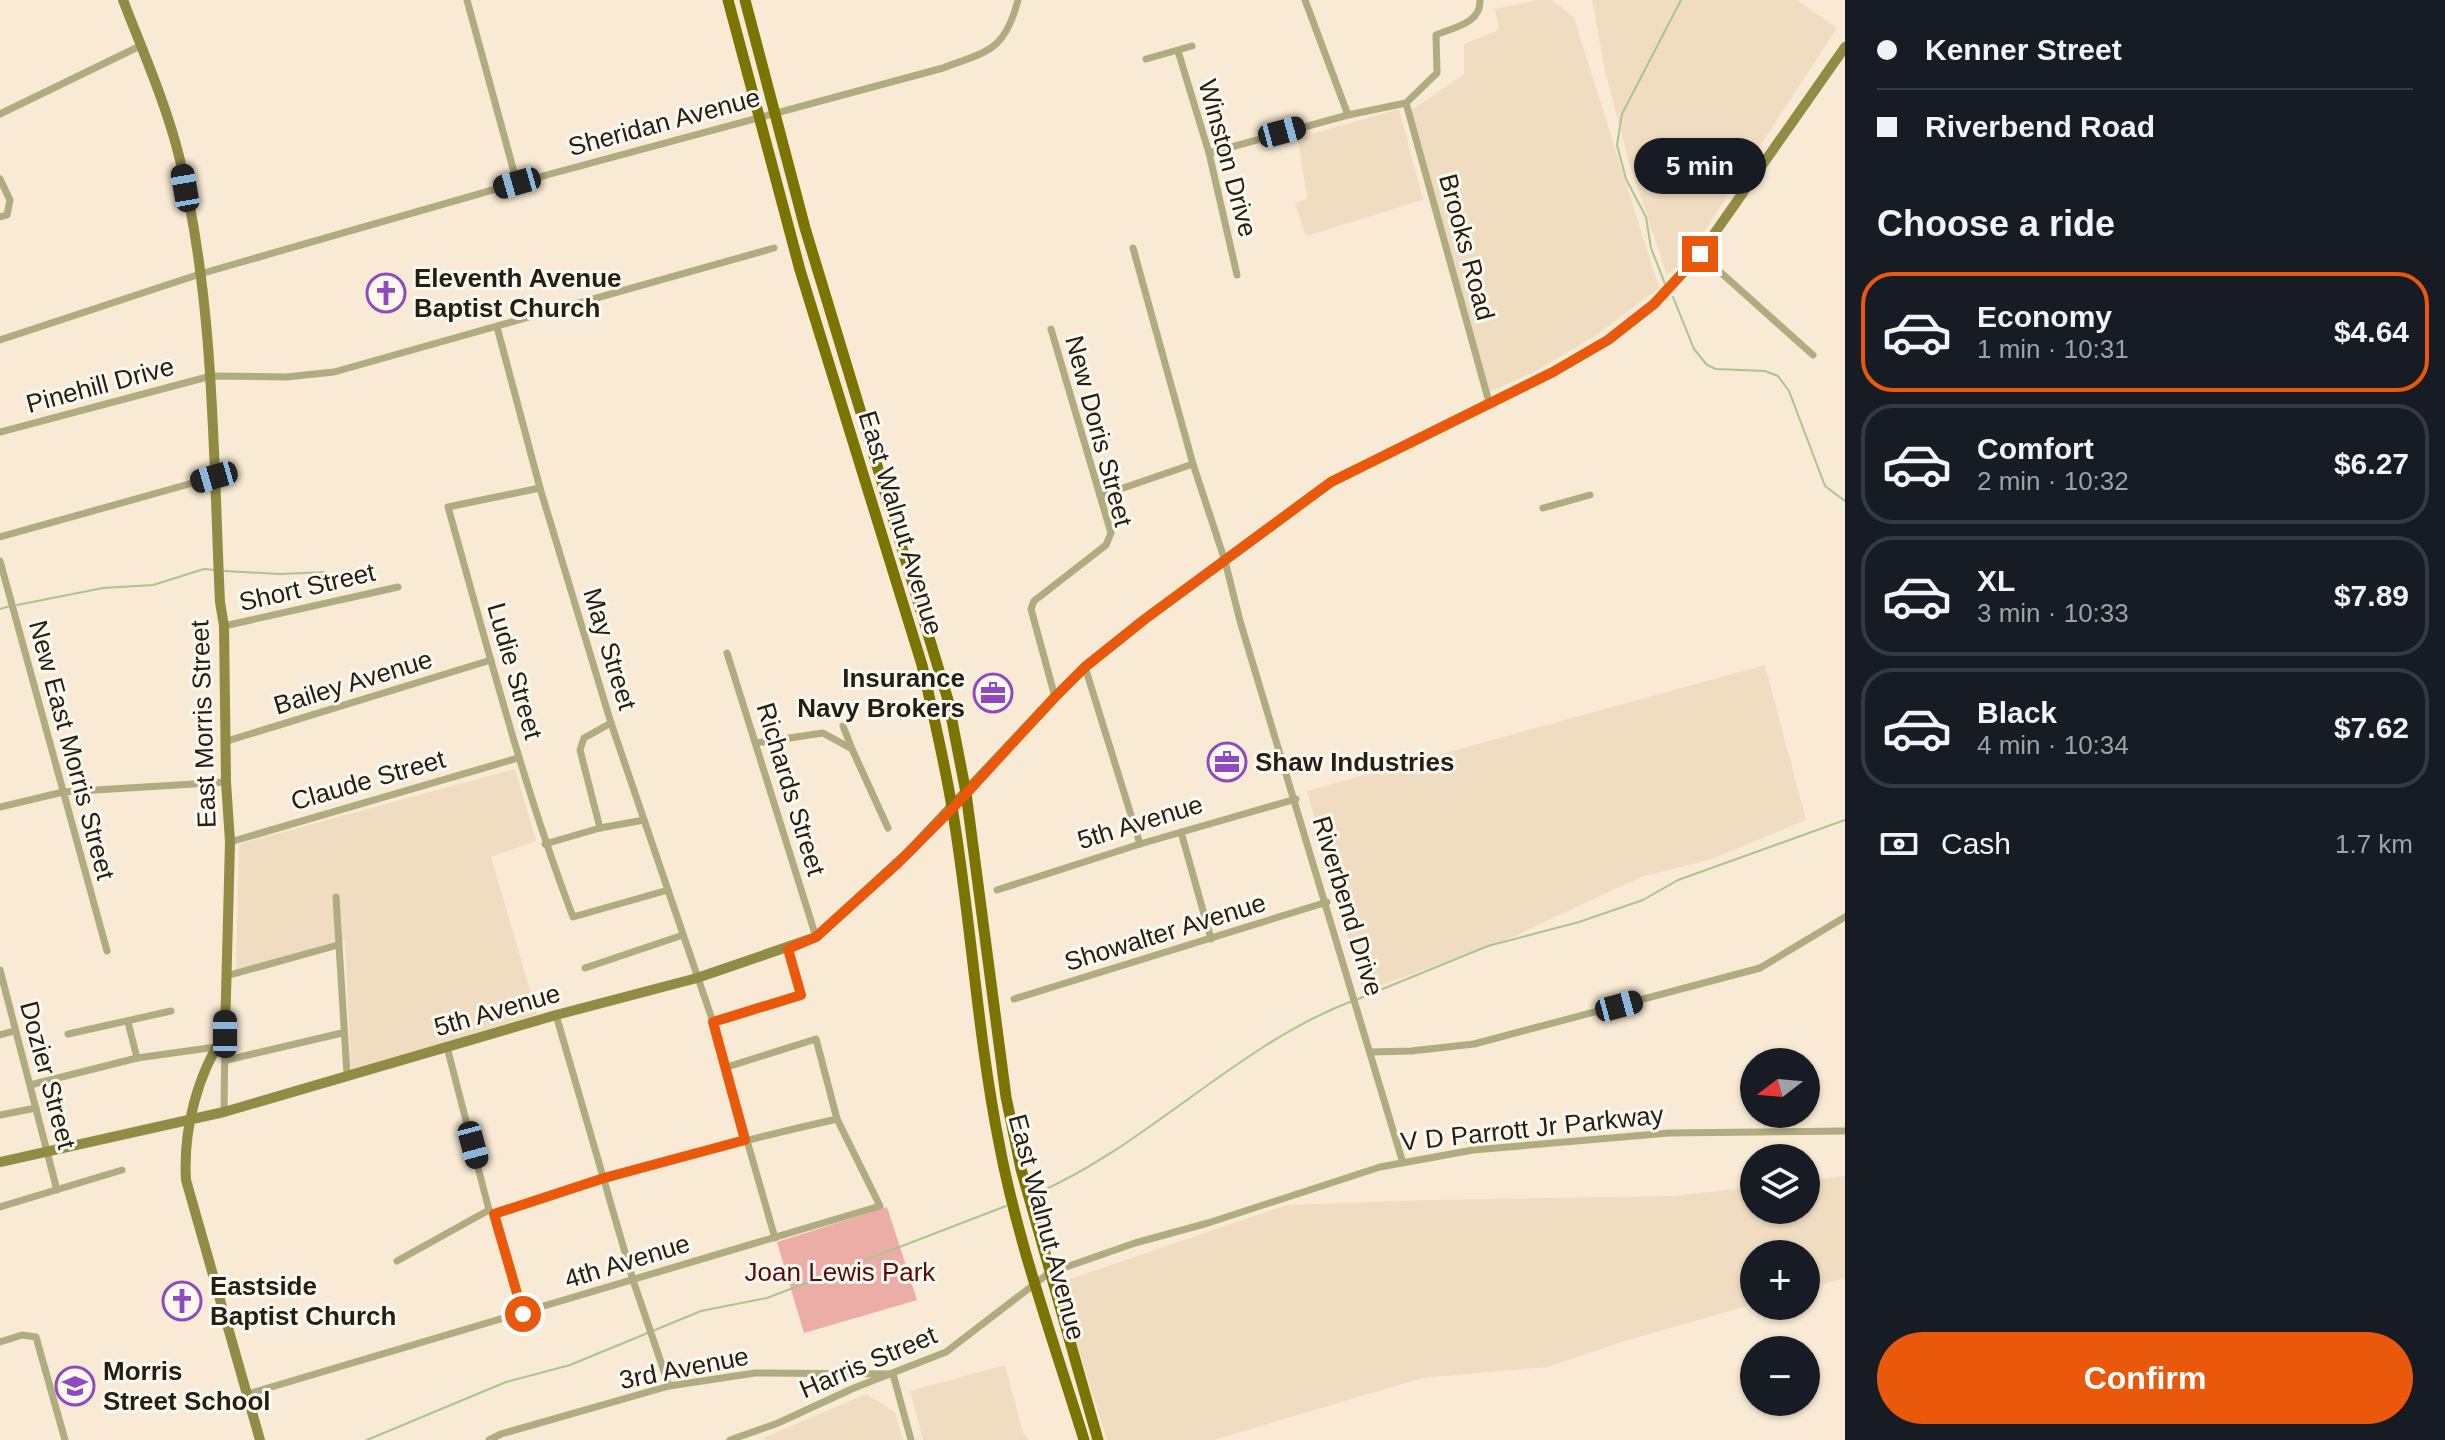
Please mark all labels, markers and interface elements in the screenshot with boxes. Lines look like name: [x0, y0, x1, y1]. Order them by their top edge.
text: Kenner Street: [1925, 33, 2122, 66]
street label: Winston Drive: [1193, 76, 1263, 240]
street label: Sheridan Avenue: [565, 82, 763, 162]
text: Riverbend Road: [1925, 110, 2155, 143]
car: [1256, 114, 1308, 150]
callout: 5 min: [1634, 138, 1766, 194]
text: 5 min: [1666, 151, 1734, 181]
car: [169, 162, 201, 214]
car: [491, 165, 543, 201]
street label: Brooks Road: [1433, 171, 1501, 323]
text: Choose a ride: [1877, 203, 2115, 244]
route end: [1682, 236, 1718, 272]
place label: Eleventh Avenue Baptist Church: [414, 263, 622, 323]
church icon: Eleventh Avenue Baptist Church: [365, 272, 407, 314]
icon: car: [1881, 296, 1953, 368]
text: Economy: [1977, 300, 2112, 333]
text: $4.64: [2334, 315, 2409, 348]
street label: New Doris Street: [1059, 332, 1139, 531]
text: 1 min · 10:31: [1977, 334, 2129, 364]
street label: Pinehill Drive: [23, 351, 177, 419]
street label: East Walnut Avenue: [853, 407, 949, 639]
icon: car: [1881, 428, 1953, 500]
text: Comfort: [1977, 432, 2094, 465]
text: $6.27: [2334, 447, 2409, 480]
car: [188, 459, 240, 495]
text: 2 min · 10:32: [1977, 466, 2129, 496]
street label: Short Street: [236, 557, 379, 617]
icon: car: [1881, 560, 1953, 632]
text: XL: [1977, 564, 2015, 597]
text: $7.89: [2334, 579, 2409, 612]
street label: May Street: [577, 585, 643, 714]
text: 3 min · 10:33: [1977, 598, 2129, 628]
street label: Ludie Street: [481, 599, 549, 743]
street label: New East Morris Street: [23, 617, 121, 884]
street label: East Morris Street: [184, 619, 222, 828]
street label: Bailey Avenue: [270, 644, 436, 720]
place label: Insurance Navy Brokers: [797, 663, 965, 723]
office icon: Insurance Navy Brokers: [972, 672, 1014, 714]
icon: car: [1881, 692, 1953, 764]
text: Black: [1977, 696, 2057, 729]
street label: Richards Street: [750, 699, 832, 880]
text: $7.62: [2334, 711, 2409, 744]
text: 4 min · 10:34: [1977, 730, 2129, 760]
office icon: Shaw Industries: [1206, 741, 1248, 783]
street label: Claude Street: [287, 743, 449, 816]
place label: Shaw Industries: [1255, 747, 1454, 777]
street label: 5th Avenue: [1074, 789, 1206, 855]
street label: Riverbend Drive: [1306, 812, 1390, 1000]
icon: cash: [1877, 822, 1921, 866]
text: Cash: [1941, 827, 2011, 860]
text: 1.7 km: [2335, 829, 2413, 859]
street label: Showalter Avenue: [1061, 887, 1269, 977]
street label: 5th Avenue: [431, 978, 563, 1042]
car: [1593, 988, 1645, 1024]
street label: Dozier Street: [14, 998, 82, 1153]
car: [213, 1010, 237, 1058]
north arrow: [1740, 1048, 1820, 1128]
map controls: [1740, 1048, 1820, 1416]
street label: V D Parrott Jr Parkway: [1399, 1099, 1665, 1157]
street label: East Walnut Avenue: [1002, 1111, 1092, 1343]
car: [455, 1119, 491, 1171]
button: layers: [1740, 1144, 1820, 1224]
street label: 4th Avenue: [561, 1228, 693, 1294]
button: +: [1740, 1240, 1820, 1320]
park label: Joan Lewis Park: [745, 1257, 936, 1287]
place label: Eastside Baptist Church: [210, 1271, 396, 1331]
church icon: Eastside Baptist Church: [161, 1280, 203, 1322]
route start: [505, 1296, 541, 1332]
street label: Harris Street: [795, 1319, 942, 1404]
button: Confirm: [1877, 1332, 2413, 1424]
button: −: [1740, 1336, 1820, 1416]
street label: 3rd Avenue: [617, 1341, 751, 1395]
place label: Morris Street School: [103, 1356, 271, 1416]
school or university icon: Morris Street School: [54, 1365, 96, 1407]

